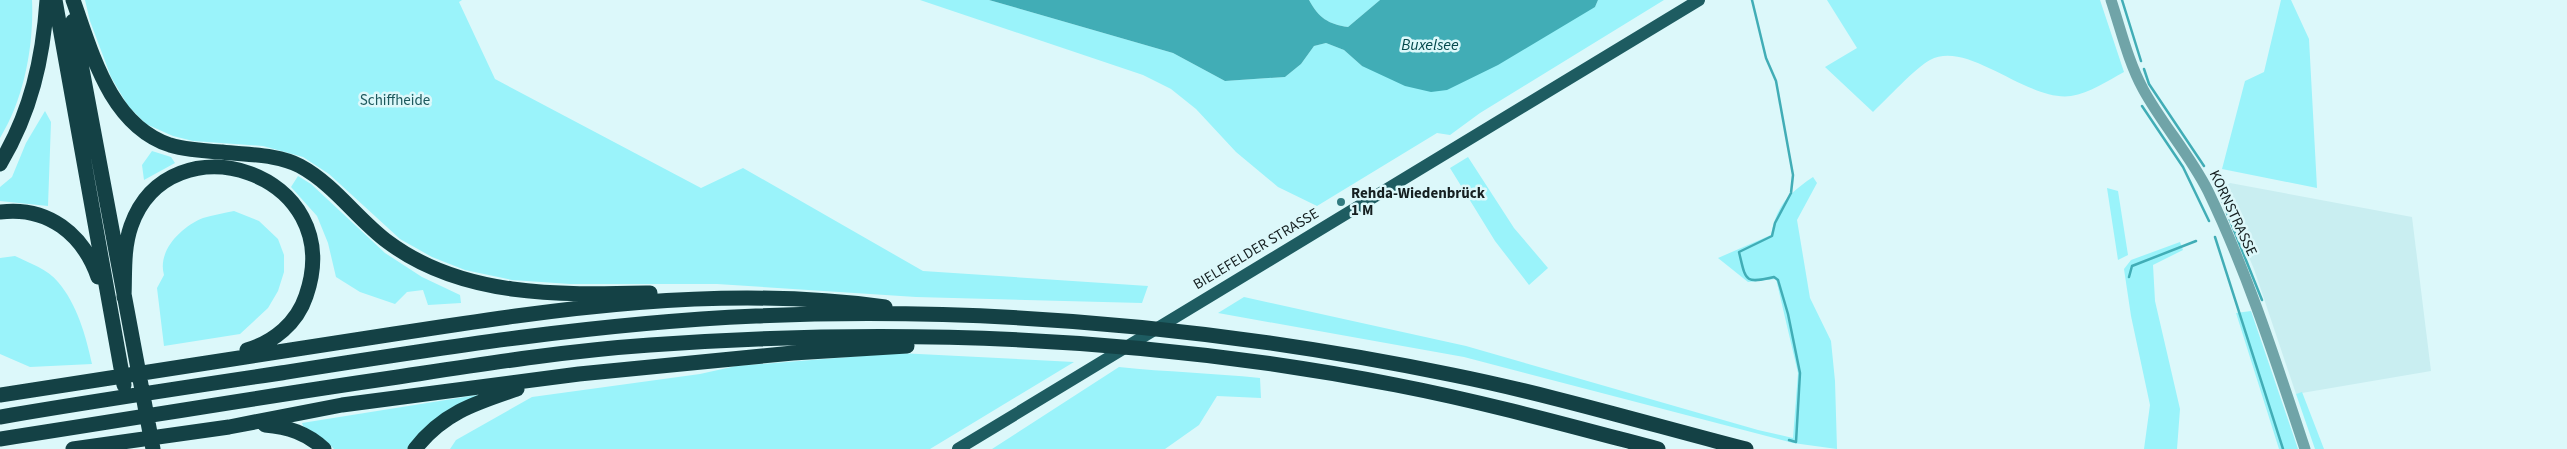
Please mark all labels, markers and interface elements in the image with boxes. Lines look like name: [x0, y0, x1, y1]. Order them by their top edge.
water label: Buxelsee: [1401, 34, 1459, 56]
park label: Schiffheide: [360, 90, 430, 111]
street label: KORNSTRASSE: [2204, 167, 2262, 260]
place label: Rehda-Wiedenbrück 1 M: [1351, 183, 1486, 221]
marker: Rehda-Wiedenbrück 1 M: [1335, 196, 1347, 208]
street label: BIELEFELDER STRASSE: [1189, 203, 1323, 295]

